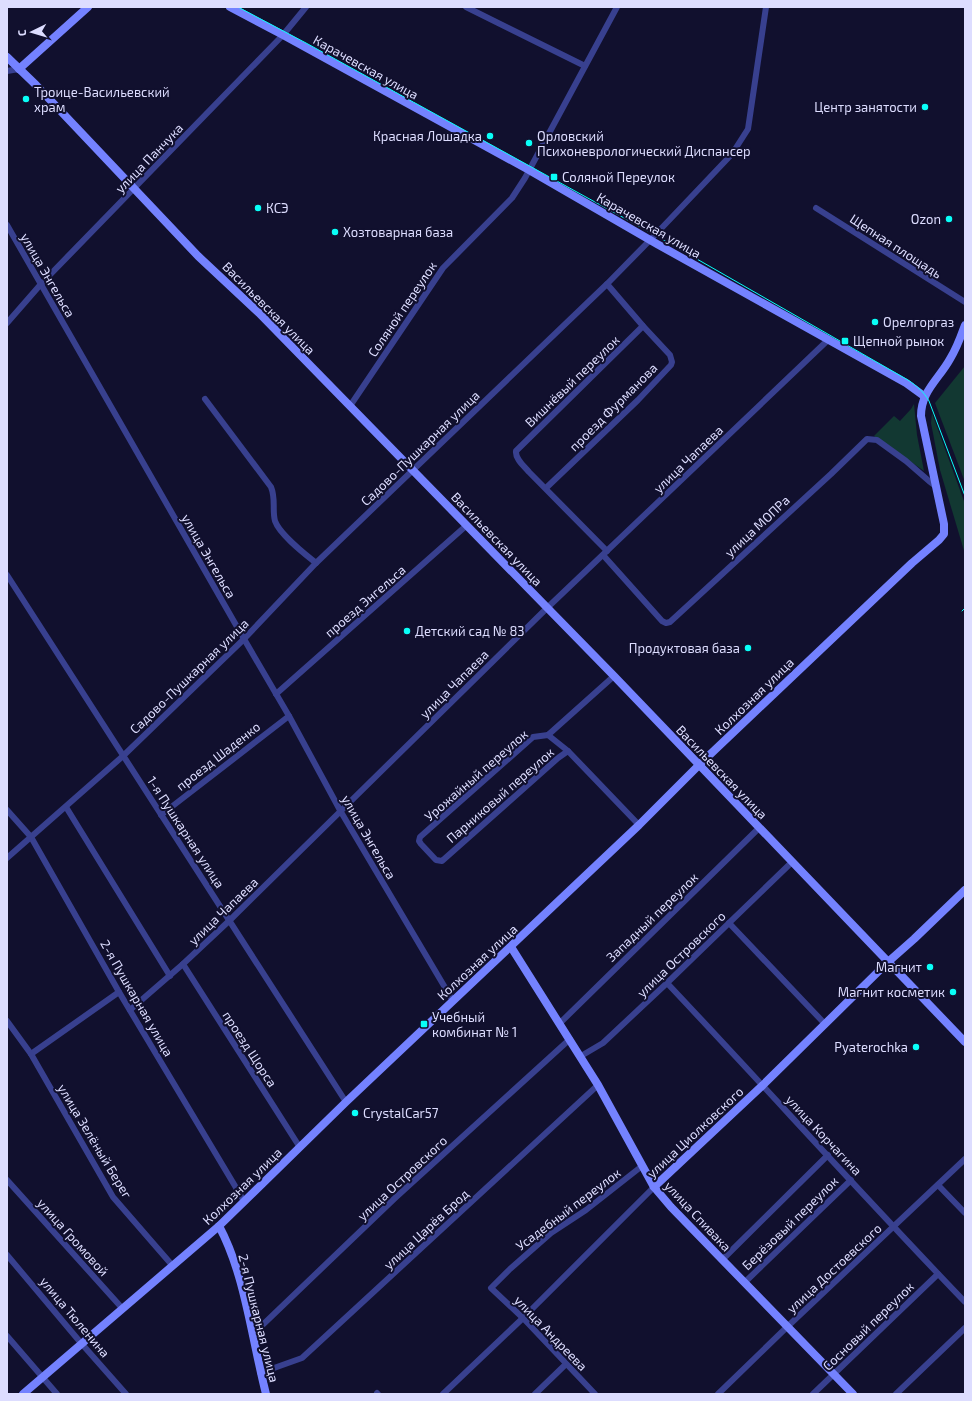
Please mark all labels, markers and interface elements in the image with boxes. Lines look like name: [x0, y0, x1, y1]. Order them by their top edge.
north arrow: [12, 12, 52, 52]
text: С: [15, 29, 28, 37]
street label: Карачевская улица: [311, 31, 421, 103]
place label: Троице-Васильевский храм: [34, 84, 170, 115]
marker: Троице-Васильевский храм: [21, 94, 31, 104]
place label: Центр занятости: [814, 99, 917, 115]
marker: Центр занятости: [920, 102, 930, 112]
street label: улица Панчука: [112, 120, 186, 196]
place label: Красная Лошадка: [373, 128, 482, 144]
place label: Орловский Психоневрологический Диспансер: [537, 128, 751, 159]
marker: Красная Лошадка: [485, 131, 495, 141]
marker: Орловский Психоневрологический Диспансер: [524, 138, 534, 148]
place label: Соляной Переулок: [562, 169, 675, 185]
marker: Соляной Переулок: [549, 172, 559, 182]
street label: Карачевская улица: [594, 189, 704, 261]
place label: КСЭ: [266, 200, 289, 216]
marker: КСЭ: [253, 203, 263, 213]
street label: Щепная площадь: [847, 210, 945, 282]
place label: Ozon: [911, 211, 941, 227]
marker: Ozon: [944, 214, 954, 224]
place label: Хозтоварная база: [343, 224, 453, 240]
marker: Хозтоварная база: [330, 227, 340, 237]
street label: улица Энгельса: [17, 230, 79, 320]
street label: Васильевская улица: [219, 258, 319, 358]
street label: Соляной переулок: [364, 258, 440, 360]
place label: Орелгоргаз: [883, 314, 954, 330]
marker: Орелгоргаз: [870, 317, 880, 327]
street label: Вишнёвый переулок: [521, 332, 623, 430]
place label: Щепной рынок: [853, 333, 944, 349]
marker: Щепной рынок: [840, 336, 850, 346]
street label: проезд Фурманова: [566, 360, 660, 454]
street label: Садово-Пушкарная улица: [357, 387, 483, 509]
street label: улица Чапаева: [650, 422, 726, 496]
street label: Васильевская улица: [448, 489, 546, 589]
street label: улица МОПРа: [721, 492, 793, 560]
street label: улица Энгельса: [178, 511, 240, 601]
street label: проезд Энгельса: [321, 562, 409, 640]
street label: Садово-Пушкарная улица: [126, 615, 252, 737]
place label: Детский сад № 83: [415, 623, 525, 639]
marker: Детский сад № 83: [402, 626, 412, 636]
place label: Продуктовая база: [629, 640, 740, 656]
marker: Продуктовая база: [743, 643, 753, 653]
street label: улица Чапаева: [416, 646, 492, 722]
street label: Колхозная улица: [711, 654, 797, 738]
street label: проезд Шаденко: [173, 718, 263, 794]
street label: Васильевская улица: [673, 722, 771, 822]
street label: Урожайный переулок: [421, 726, 531, 824]
street label: Парниковый переулок: [443, 744, 557, 846]
street label: 1-я Пушкарная улица: [144, 773, 228, 891]
street label: улица Энгельса: [338, 792, 400, 882]
street label: Западный переулок: [603, 869, 701, 965]
street label: улица Чапаева: [185, 874, 261, 948]
street label: улица Островского: [633, 908, 729, 1000]
street label: Колхозная улица: [434, 921, 520, 1003]
street label: 2-я Пушкарная улица: [97, 937, 177, 1059]
place label: Магнит: [876, 959, 923, 975]
marker: Магнит: [925, 962, 935, 972]
place label: Магнит косметик: [838, 984, 945, 1000]
marker: Магнит косметик: [948, 987, 958, 997]
street label: проезд Щорса: [219, 1008, 281, 1090]
place label: Учебный комбинат № 1: [432, 1009, 517, 1040]
marker: Учебный комбинат № 1: [419, 1019, 429, 1029]
place label: Pyaterochka: [834, 1039, 908, 1055]
marker: Pyaterochka: [911, 1042, 921, 1052]
street label: улица Зелёный Берег: [55, 1081, 135, 1201]
street label: улица Циолковского: [643, 1083, 747, 1181]
street label: улица Корчагина: [783, 1091, 865, 1179]
place label: CrystalCar57: [363, 1105, 439, 1121]
marker: CrystalCar57: [350, 1108, 360, 1118]
street label: улица Островского: [354, 1132, 450, 1224]
street label: Колхозная улица: [199, 1144, 285, 1228]
street label: Усадебный переулок: [512, 1164, 624, 1254]
street label: Берёзовый переулок: [739, 1173, 841, 1273]
street label: улица Спивака: [661, 1178, 735, 1254]
street label: улица Царёв Брод: [380, 1185, 472, 1272]
street label: улица Громовой: [34, 1195, 112, 1279]
street label: улица Достоевского: [783, 1220, 885, 1316]
street label: 2-я Пушкарная улица: [235, 1252, 283, 1384]
street label: улица Тюленина: [37, 1273, 113, 1361]
street label: Сосновый переулок: [819, 1278, 917, 1374]
street label: улица Андреева: [511, 1292, 591, 1374]

